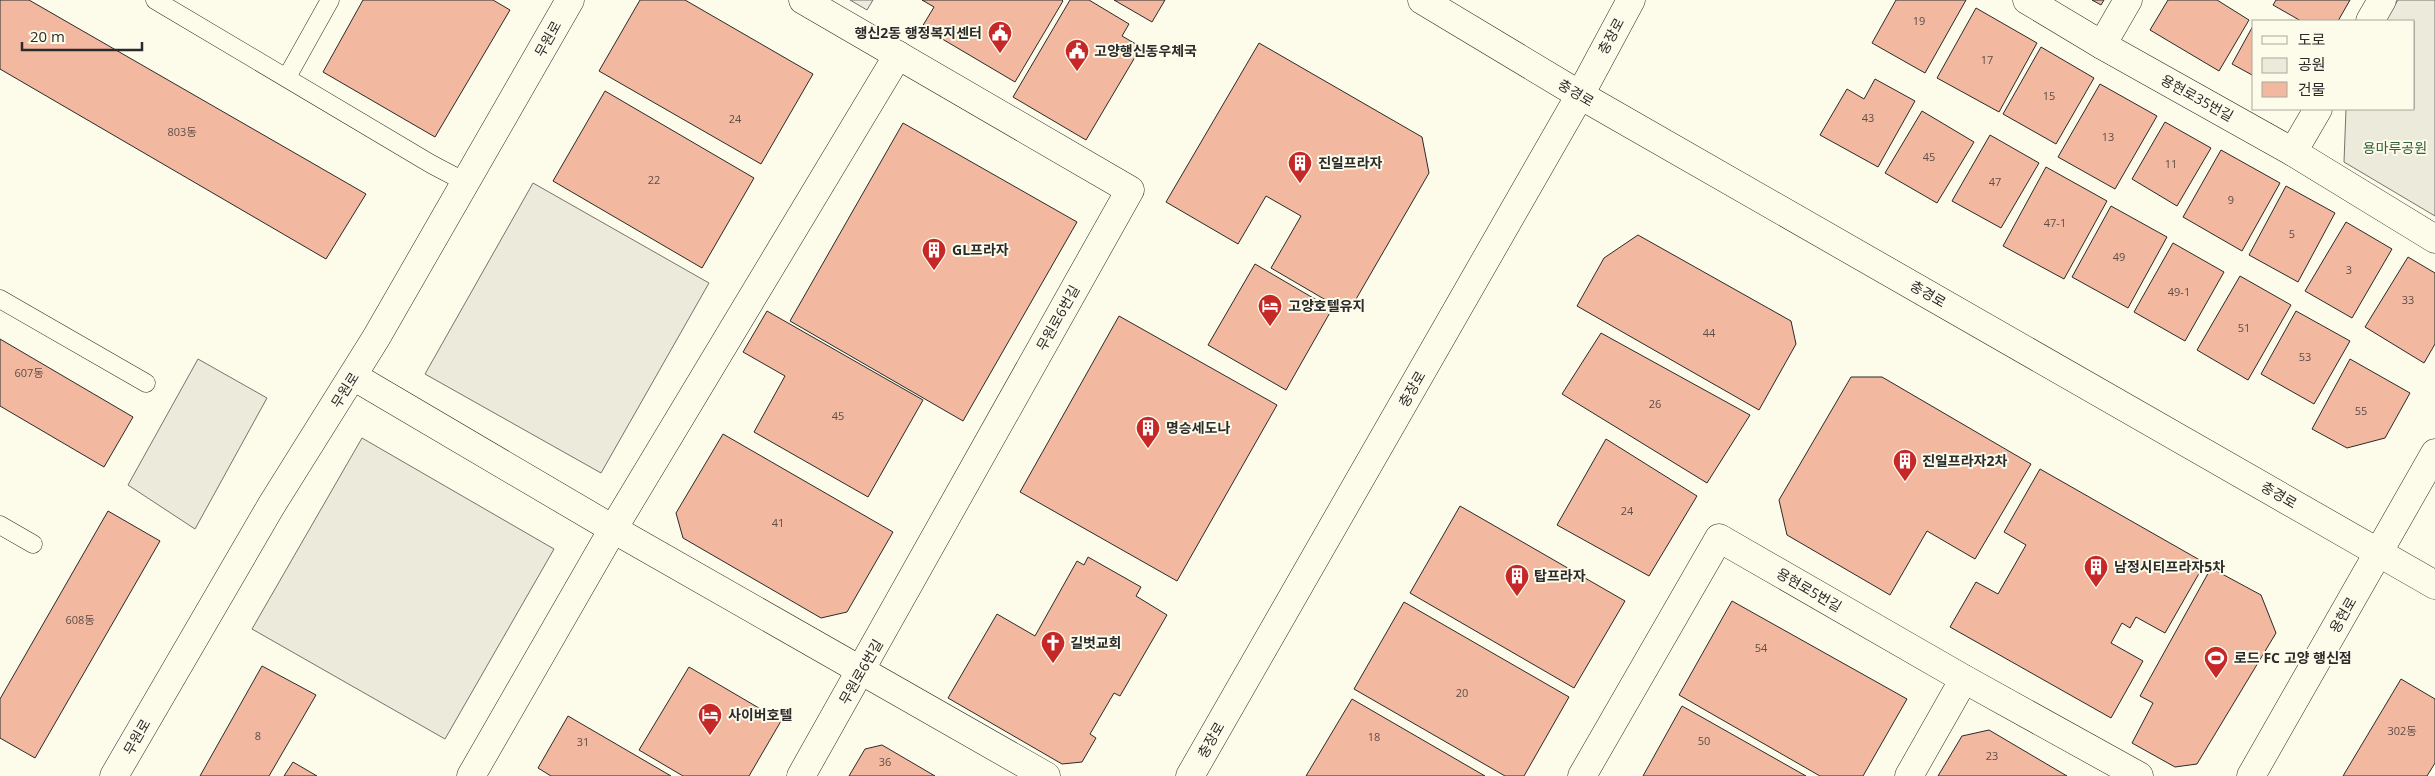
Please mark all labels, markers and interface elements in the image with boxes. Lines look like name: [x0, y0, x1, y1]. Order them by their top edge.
house number: 19: [1913, 13, 1925, 28]
street label: 충장로: [1593, 14, 1628, 57]
street label: 무원로: [530, 17, 565, 60]
scale bar: [22, 20, 142, 52]
public building icon: 행신2동 행정복지센터: [987, 20, 1013, 54]
legend: [2252, 20, 2415, 110]
place label: 행신2동 행정복지센터: [854, 23, 982, 42]
text: 20 m: [30, 26, 65, 46]
text: 도로: [2298, 29, 2326, 49]
public building icon: 고양행신동우체국: [1064, 38, 1090, 72]
place label: 고양행신동우체국: [1094, 41, 1197, 60]
house number: 17: [1981, 52, 1993, 67]
text: 공원: [2298, 54, 2326, 74]
street label: 용현로35번길: [2157, 70, 2237, 125]
street label: 충경로: [1555, 74, 1598, 111]
text: 건물: [2298, 79, 2326, 99]
house number: 15: [2043, 88, 2055, 103]
house number: 43: [1862, 110, 1874, 125]
house number: 24: [729, 111, 742, 126]
house number: 803동: [168, 124, 197, 139]
house number: 13: [2102, 129, 2114, 144]
park label: 용마루공원: [2363, 138, 2427, 157]
house number: 45: [1923, 149, 1935, 164]
building icon: 진일프라자: [1287, 150, 1313, 184]
place label: 진일프라자: [1318, 153, 1383, 172]
house number: 11: [2165, 156, 2177, 171]
house number: 22: [648, 172, 660, 187]
house number: 47: [1989, 174, 2001, 189]
house number: 9: [2228, 192, 2234, 207]
house number: 47-1: [2044, 215, 2066, 230]
house number: 5: [2289, 226, 2295, 241]
building icon: GL프라자: [921, 237, 947, 271]
place label: GL프라자: [952, 240, 1009, 259]
house number: 49: [2113, 249, 2125, 264]
house number: 3: [2346, 262, 2352, 277]
street label: 충경로: [1907, 276, 1950, 312]
street label: 무원로6번길: [1032, 281, 1083, 354]
house number: 49-1: [2168, 284, 2190, 299]
house number: 33: [2402, 292, 2414, 307]
hotel icon: 고양호텔유지: [1257, 293, 1283, 327]
place label: 고양호텔유지: [1288, 296, 1365, 315]
house number: 51: [2238, 320, 2250, 335]
house number: 44: [1703, 325, 1716, 340]
house number: 53: [2299, 349, 2311, 364]
house number: 607동: [15, 365, 44, 380]
street label: 충장로: [1394, 367, 1430, 410]
street label: 무원로: [326, 368, 363, 411]
house number: 26: [1649, 396, 1661, 411]
house number: 55: [2355, 403, 2367, 418]
house number: 45: [832, 408, 844, 423]
building icon: 명승세도나: [1135, 415, 1161, 449]
place label: 명승세도나: [1166, 418, 1231, 437]
building icon: 진일프라자2차: [1892, 448, 1918, 482]
place label: 진일프라자2차: [1922, 451, 2007, 470]
street label: 충경로: [2258, 477, 2301, 513]
house number: 24: [1621, 503, 1634, 518]
house number: 41: [772, 515, 784, 530]
building icon: 남정시티프라자5차: [2083, 554, 2109, 588]
place label: 남정시티프라자5차: [2114, 557, 2225, 576]
building icon: 탑프라자: [1504, 563, 1530, 597]
street label: 용현로5번길: [1773, 563, 1845, 616]
place label: 탑프라자: [1534, 566, 1586, 585]
street label: 용현로: [2325, 593, 2361, 636]
house number: 608동: [66, 612, 95, 627]
church icon: 길벗교회: [1040, 630, 1066, 664]
place label: 길벗교회: [1070, 633, 1122, 652]
street label: 무원로6번길: [834, 636, 887, 708]
house number: 54: [1755, 640, 1768, 655]
sports icon: 로드 FC 고양 행신점: [2203, 645, 2229, 679]
place label: 로드 FC 고양 행신점: [2234, 648, 2352, 667]
house number: 20: [1456, 685, 1468, 700]
hotel icon: 사이버호텔: [697, 702, 723, 736]
place label: 사이버호텔: [728, 705, 793, 724]
street label: 무원로: [119, 715, 155, 758]
street label: 충장로: [1193, 718, 1229, 761]
house number: 302동: [2388, 723, 2417, 738]
house number: 8: [255, 728, 261, 743]
house number: 18: [1368, 729, 1380, 744]
house number: 50: [1698, 733, 1710, 748]
house number: 31: [577, 734, 589, 749]
house number: 23: [1986, 748, 1998, 763]
house number: 36: [879, 754, 891, 769]

